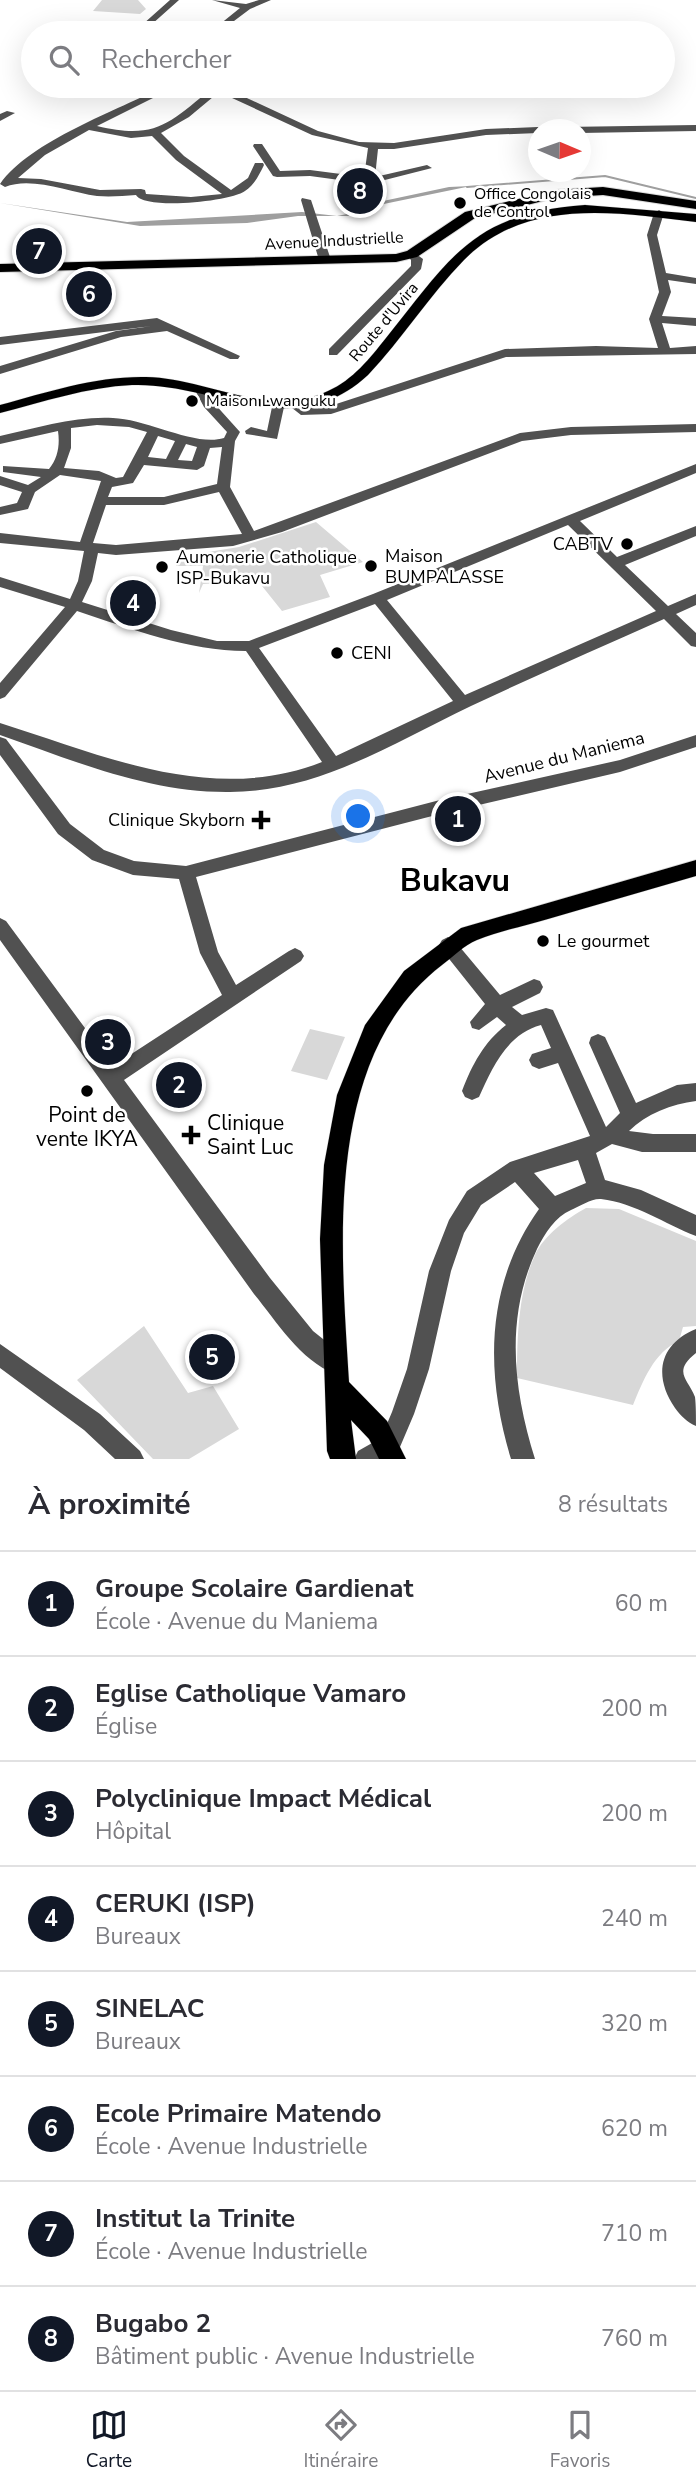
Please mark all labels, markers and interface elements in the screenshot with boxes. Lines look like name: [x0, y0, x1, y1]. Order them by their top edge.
search box: [21, 21, 675, 98]
icon: search: [45, 41, 83, 79]
text: Rechercher: [101, 42, 232, 77]
north arrow: [528, 119, 591, 182]
pin: 8: [337, 165, 383, 217]
place label: Office Congolais de Control: [474, 183, 591, 223]
marker: Office Congolais de Control: [452, 195, 468, 211]
pin: 7: [16, 225, 62, 277]
street label: Avenue Industrielle: [264, 226, 404, 256]
pin: 6: [66, 268, 112, 320]
street label: Route d'Uvira: [344, 278, 424, 366]
place label: Maison Lwanguku: [206, 390, 336, 412]
marker: Maison Lwanguku: [184, 393, 200, 409]
place label: CABTV: [553, 532, 614, 556]
marker: CABTV: [619, 536, 635, 552]
place label: Maison BUMPALASSE: [385, 544, 504, 589]
place label: Aumonerie Catholique ISP-Bukavu: [176, 545, 357, 590]
marker: Maison BUMPALASSE: [363, 558, 379, 574]
marker: Aumonerie Catholique ISP-Bukavu: [154, 559, 170, 575]
pin: 4: [110, 577, 156, 629]
place label: CENI: [351, 641, 392, 665]
marker: CENI: [329, 645, 345, 661]
street label: Avenue du Maniema: [481, 725, 647, 789]
pin: 1: [435, 793, 481, 845]
your location: [341, 799, 375, 833]
place label: Clinique Skyborn: [108, 808, 245, 832]
marker: Clinique Skyborn: [251, 810, 271, 830]
district label: Bukavu: [400, 859, 510, 902]
place label: Le gourmet: [557, 929, 650, 953]
marker: Le gourmet: [535, 933, 551, 949]
pin: 3: [85, 1016, 131, 1068]
pin: 2: [156, 1059, 202, 1111]
marker: Point de vente IKYA: [79, 1083, 95, 1099]
place label: Point de vente IKYA: [36, 1101, 138, 1153]
place label: Clinique Saint Luc: [207, 1109, 294, 1161]
marker: Clinique Saint Luc: [181, 1125, 201, 1145]
pin: 5: [189, 1331, 235, 1383]
text: À proximité: [28, 1484, 190, 1525]
text: 8 résultats: [558, 1489, 668, 1520]
text: Groupe Scolaire Gardienat: [95, 1571, 414, 1606]
text: 1: [44, 1588, 58, 1619]
text: 60 m: [615, 1588, 668, 1619]
text: École · Avenue du Maniema: [95, 1606, 378, 1637]
text: Eglise Catholique Vamaro: [95, 1676, 406, 1711]
text: 2: [44, 1693, 58, 1724]
text: 200 m: [601, 1693, 668, 1724]
text: Église: [95, 1711, 157, 1742]
text: Polyclinique Impact Médical: [95, 1781, 431, 1816]
text: 3: [44, 1798, 58, 1829]
text: 200 m: [601, 1798, 668, 1829]
text: Hôpital: [95, 1816, 171, 1847]
text: CERUKI (ISP): [95, 1886, 256, 1921]
text: 4: [44, 1903, 58, 1934]
text: 240 m: [601, 1903, 668, 1934]
text: Bureaux: [95, 1921, 181, 1952]
text: SINELAC: [95, 1991, 205, 2026]
text: 5: [44, 2008, 58, 2039]
text: 320 m: [601, 2008, 668, 2039]
text: Bureaux: [95, 2026, 181, 2057]
text: Ecole Primaire Matendo: [95, 2096, 382, 2131]
text: 6: [44, 2113, 58, 2144]
text: 620 m: [601, 2113, 668, 2144]
text: École · Avenue Industrielle: [95, 2131, 368, 2162]
text: Institut la Trinite: [95, 2201, 295, 2236]
text: 7: [44, 2218, 58, 2249]
text: 710 m: [601, 2218, 668, 2249]
text: École · Avenue Industrielle: [95, 2236, 368, 2267]
text: Bugabo 2: [95, 2306, 211, 2341]
text: 8: [44, 2323, 58, 2354]
text: 760 m: [601, 2323, 668, 2354]
text: Bâtiment public · Avenue Industrielle: [95, 2341, 475, 2372]
tab: Carte: [86, 2406, 132, 2474]
tab: Itinéraire: [304, 2406, 378, 2474]
tab: Favoris: [550, 2406, 610, 2474]

